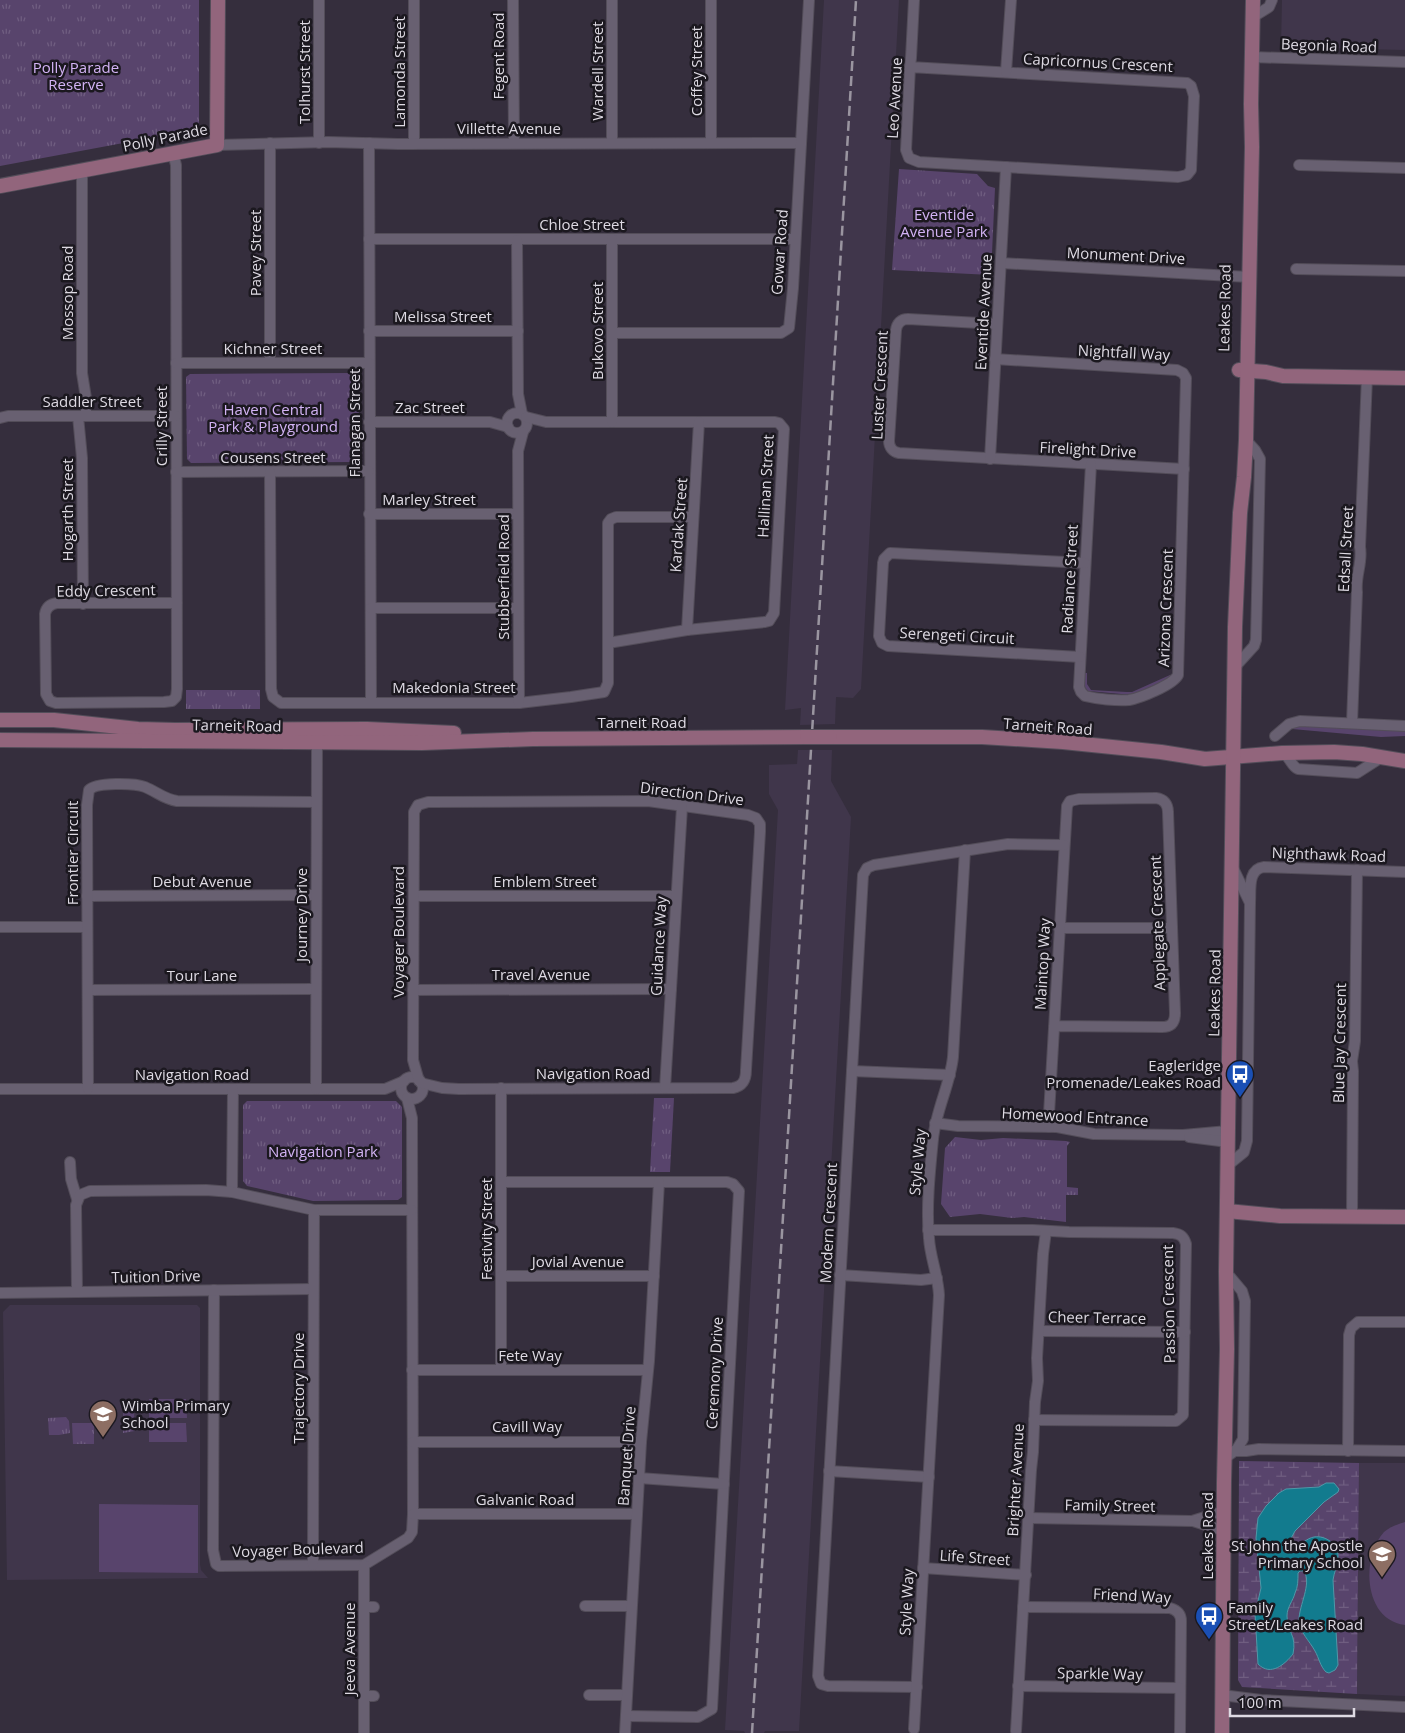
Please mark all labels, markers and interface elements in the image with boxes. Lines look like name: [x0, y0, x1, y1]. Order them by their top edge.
street label: Fegent Road: [488, 13, 508, 99]
street label: Lamonda Street: [389, 16, 409, 128]
street label: Tolhurst Street: [294, 20, 314, 124]
street label: Wardell Street: [587, 21, 607, 121]
street label: Coffey Street: [686, 26, 706, 116]
street label: Begonia Road: [1281, 33, 1377, 57]
street label: Capricornus Crescent: [1023, 48, 1173, 76]
park label: Polly Parade Reserve: [33, 57, 119, 94]
street label: Leo Avenue: [882, 57, 906, 139]
street label: Polly Parade: [121, 118, 209, 156]
street label: Villette Avenue: [457, 118, 561, 138]
park label: Eventide Avenue Park: [900, 204, 988, 241]
street label: Gowar Road: [766, 209, 792, 295]
street label: Pavey Street: [245, 210, 265, 296]
street label: Chloe Street: [539, 214, 625, 234]
street label: Monument Drive: [1066, 242, 1186, 268]
street label: Mossop Road: [57, 246, 77, 340]
street label: Eventide Avenue: [970, 253, 996, 371]
street label: Leakes Road: [1213, 264, 1235, 352]
street label: Bukovo Street: [587, 282, 607, 380]
street label: Melissa Street: [394, 306, 492, 326]
street label: Luster Crescent: [866, 330, 892, 440]
street label: Kichner Street: [224, 338, 322, 358]
street label: Nightfall Way: [1077, 340, 1171, 364]
street label: Flanagan Street: [344, 369, 364, 477]
street label: Crilly Street: [151, 386, 171, 466]
street label: Saddler Street: [42, 391, 142, 411]
street label: Zac Street: [395, 397, 465, 417]
park label: Haven Central Park & Playground: [208, 399, 338, 436]
street label: Hallinan Street: [752, 434, 778, 538]
street label: Firelight Drive: [1039, 436, 1137, 462]
street label: Cousens Street: [220, 447, 326, 467]
street label: Hogarth Street: [57, 458, 77, 562]
street label: Kardak Street: [665, 477, 691, 573]
street label: Marley Street: [382, 489, 476, 509]
street label: Edsall Street: [1333, 505, 1357, 593]
street label: Stubberfield Road: [493, 514, 513, 640]
street label: Radiance Street: [1056, 524, 1082, 634]
street label: Arizona Crescent: [1153, 549, 1177, 667]
street label: Eddy Crescent: [56, 579, 156, 601]
street label: Serengeti Circuit: [899, 622, 1015, 648]
street label: Makedonia Street: [392, 677, 516, 697]
street label: Tarneit Road: [597, 712, 687, 732]
street label: Tarneit Road: [1003, 713, 1093, 739]
street label: Tarneit Road: [192, 714, 282, 736]
street label: Direction Drive: [639, 777, 745, 809]
street label: Frontier Circuit: [62, 801, 82, 905]
street label: Nighthawk Road: [1271, 842, 1387, 866]
street label: Applegate Crescent: [1145, 855, 1169, 991]
street label: Voyager Boulevard: [388, 866, 408, 998]
street label: Journey Drive: [291, 868, 311, 964]
street label: Debut Avenue: [152, 871, 252, 891]
street label: Emblem Street: [493, 871, 597, 891]
street label: Guidance Way: [645, 895, 671, 996]
street label: Maintop Way: [1030, 917, 1054, 1010]
street label: Leakes Road: [1203, 949, 1225, 1037]
street label: Travel Avenue: [492, 964, 590, 984]
street label: Tour Lane: [167, 965, 237, 985]
street label: Blue Jay Crescent: [1328, 983, 1350, 1103]
place label: Eagleridge Promenade/Leakes Road: [1046, 1055, 1221, 1092]
bus stop icon: Eagleridge Promenade/Leakes Road: [1225, 1059, 1255, 1098]
street label: Navigation Road: [536, 1063, 650, 1083]
street label: Navigation Road: [135, 1064, 249, 1084]
street label: Homewood Entrance: [1001, 1102, 1149, 1130]
street label: Style Way: [904, 1127, 930, 1196]
park label: Navigation Park: [268, 1141, 378, 1161]
street label: Modern Crescent: [815, 1162, 841, 1284]
street label: Festivity Street: [476, 1178, 496, 1280]
street label: Passion Crescent: [1157, 1244, 1179, 1364]
street label: Jovial Avenue: [530, 1251, 624, 1271]
street label: Tuition Drive: [111, 1265, 201, 1287]
street label: Cheer Terrace: [1048, 1306, 1146, 1328]
street label: Ceremony Drive: [701, 1316, 727, 1430]
street label: Trajectory Drive: [288, 1333, 308, 1443]
street label: Fete Way: [498, 1345, 562, 1365]
place label: Wimba Primary School: [122, 1395, 230, 1432]
school or university icon: Wimba Primary School: [88, 1399, 118, 1438]
street label: Banquet Drive: [613, 1405, 639, 1507]
street label: Cavill Way: [492, 1416, 563, 1436]
street label: Brighter Avenue: [1002, 1423, 1028, 1537]
street label: Galvanic Road: [476, 1489, 574, 1509]
street label: Leakes Road: [1197, 1492, 1217, 1580]
street label: Family Street: [1064, 1494, 1156, 1516]
place label: St John the Apostle Primary School: [1231, 1535, 1363, 1572]
street label: Voyager Boulevard: [232, 1537, 364, 1561]
school or university icon: St John the Apostle Primary School: [1367, 1539, 1397, 1578]
street label: Life Street: [939, 1545, 1011, 1569]
street label: Style Way: [894, 1568, 918, 1636]
street label: Friend Way: [1092, 1583, 1172, 1607]
place label: Family Street/Leakes Road: [1228, 1597, 1363, 1634]
bus stop icon: Family Street/Leakes Road: [1194, 1601, 1224, 1640]
street label: Jeeva Avenue: [339, 1603, 359, 1697]
street label: Sparkle Way: [1057, 1662, 1143, 1684]
scale bar: [1230, 1686, 1354, 1718]
text: 100 m: [1238, 1692, 1282, 1712]

